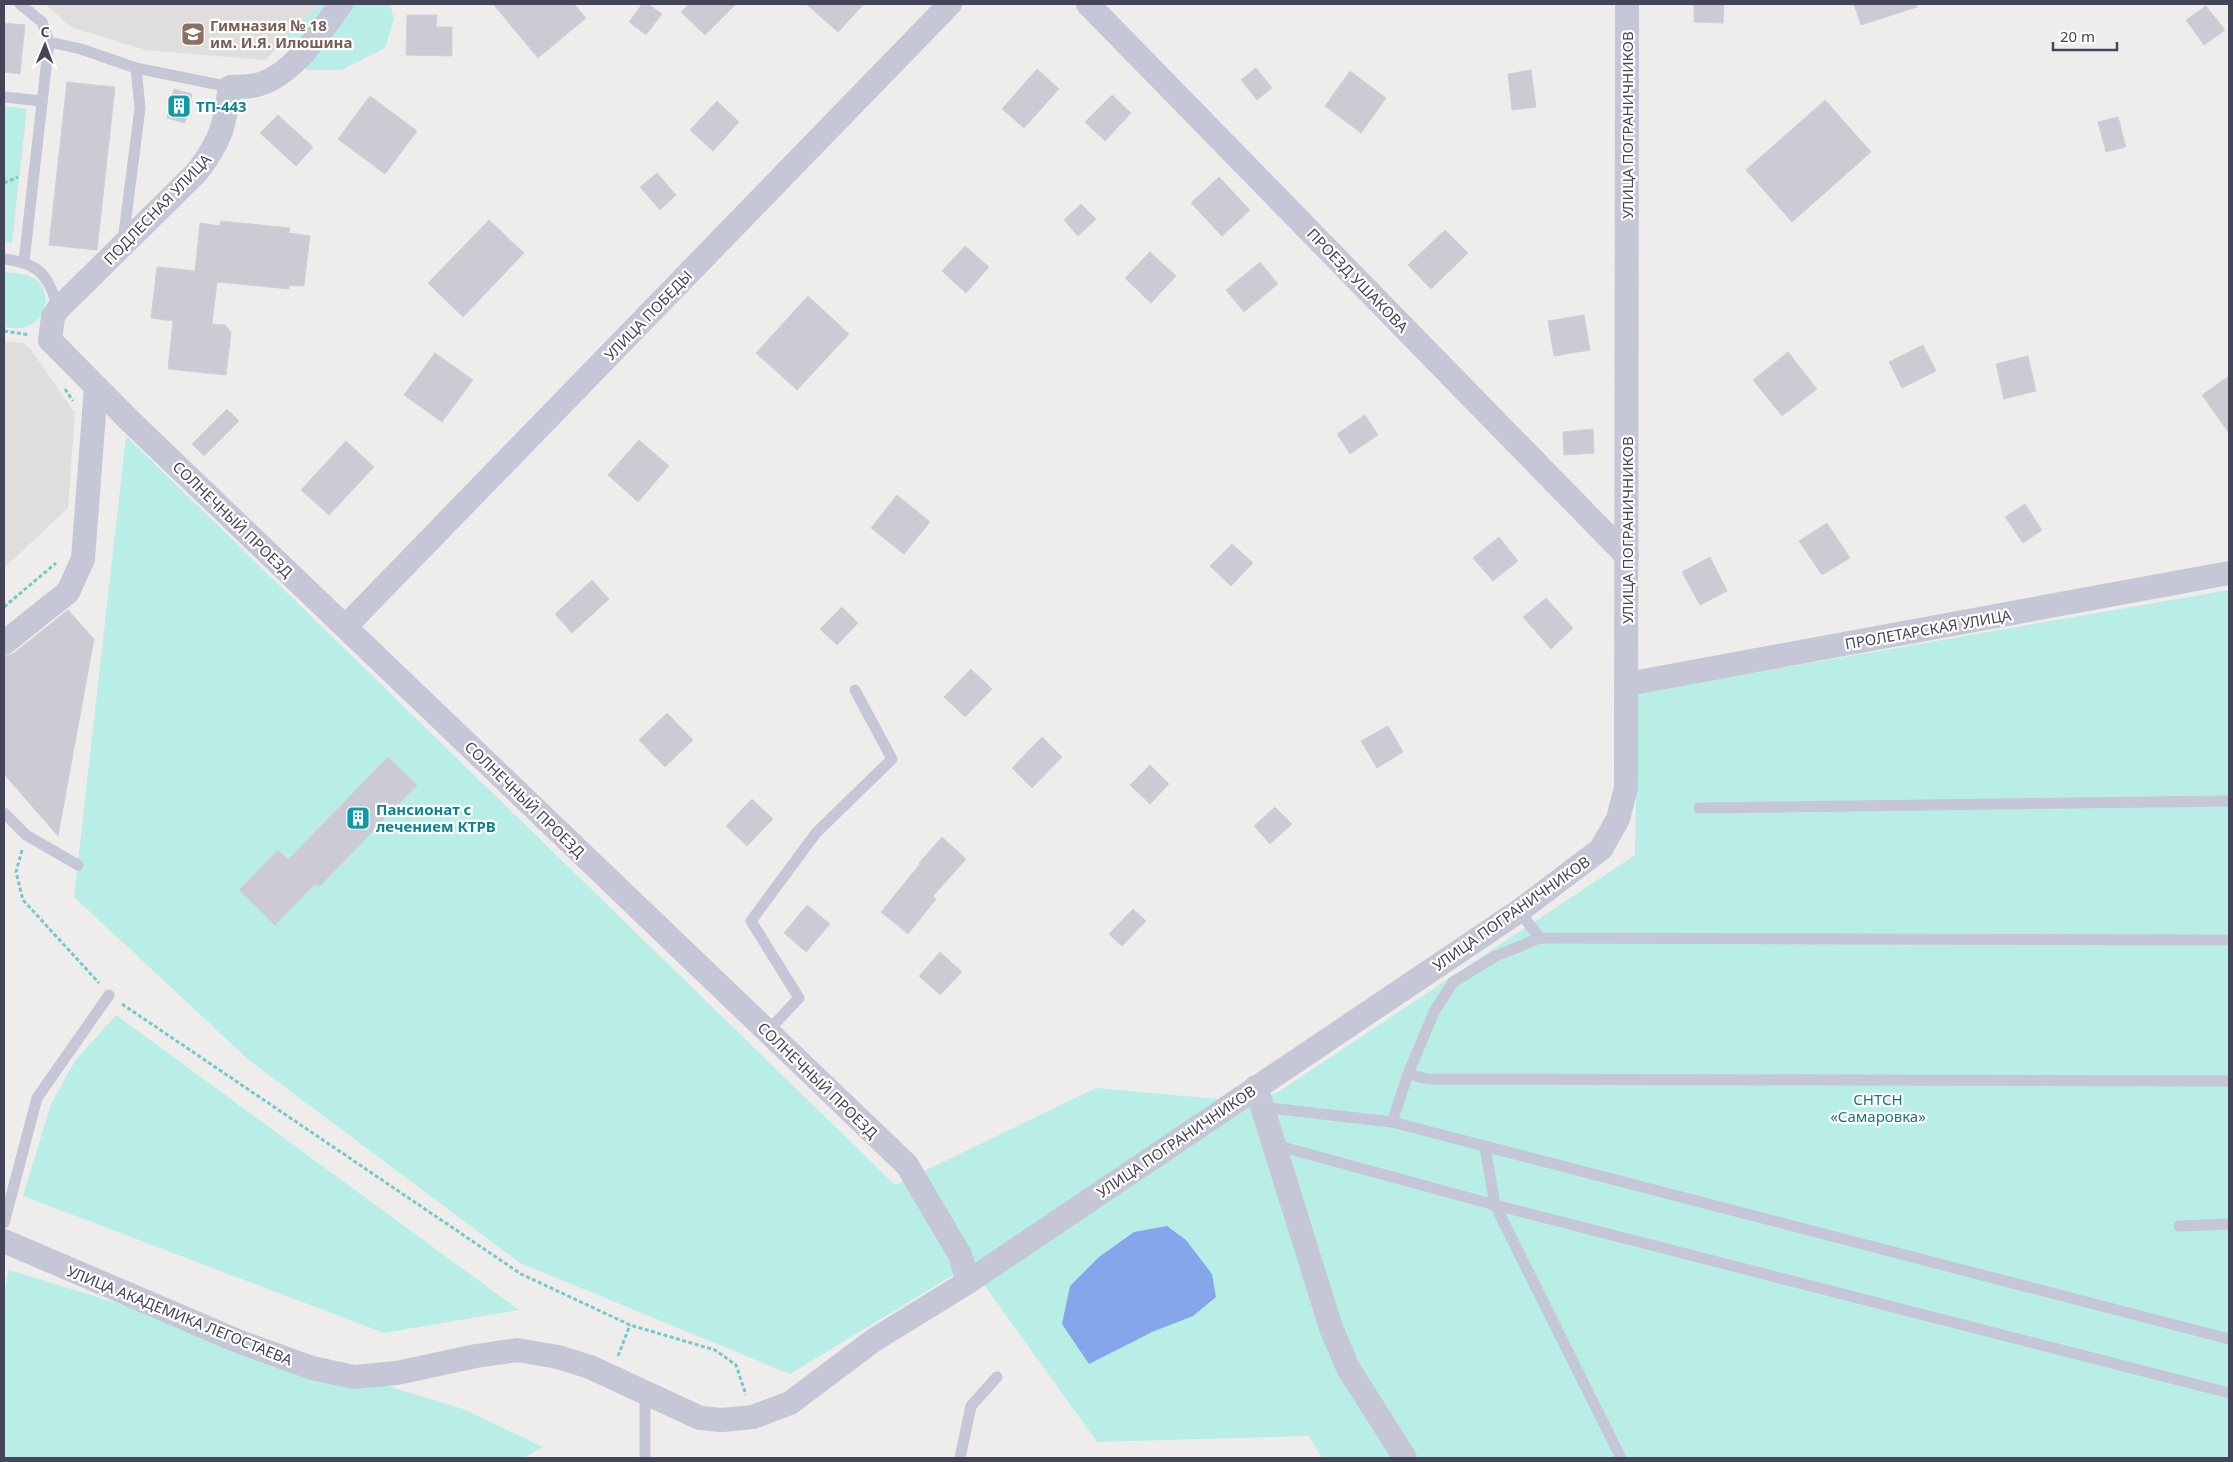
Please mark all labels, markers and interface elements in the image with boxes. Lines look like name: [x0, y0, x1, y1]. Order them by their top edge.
place label: Гимназия № 18 им. И.Я. Илюшина: [210, 15, 352, 52]
north arrow: [20, 20, 70, 70]
scale bar: [2053, 20, 2117, 52]
school or university icon: Гимназия № 18 им. И.Я. Илюшина: [180, 21, 206, 47]
text: С: [41, 22, 50, 41]
text: 20 m: [2060, 26, 2095, 46]
street label: УЛИЦА ПОГРАНИЧНИКОВ: [1617, 31, 1637, 219]
building icon: ТП-443: [166, 93, 192, 119]
place label: ТП-443: [196, 96, 247, 116]
street label: ПОДЛЕСНАЯ УЛИЦА: [99, 149, 215, 269]
street label: ПРОЕЗД УШАКОВА: [1303, 224, 1413, 337]
street label: УЛИЦА ПОБЕДЫ: [600, 266, 696, 364]
street label: УЛИЦА ПОГРАНИЧНИКОВ: [1617, 436, 1637, 624]
street label: СОЛНЕЧНЫЙ ПРОЕЗД: [169, 457, 297, 582]
street label: ПРОЛЕТАРСКАЯ УЛИЦА: [1843, 604, 2013, 653]
street label: СОЛНЕЧНЫЙ ПРОЕЗД: [461, 737, 589, 862]
place label: Пансионат с лечением КТРВ: [376, 799, 496, 836]
building icon: Пансионат с лечением КТРВ: [345, 805, 371, 831]
street label: УЛИЦА ПОГРАНИЧНИКОВ: [1428, 851, 1594, 975]
street label: СОЛНЕЧНЫЙ ПРОЕЗД: [754, 1018, 882, 1143]
street label: УЛИЦА ПОГРАНИЧНИКОВ: [1093, 1080, 1259, 1202]
park label: СНТСН «Самаровка»: [1830, 1089, 1926, 1126]
street label: УЛИЦА АКАДЕМИКА ЛЕГОСТАЕВА: [64, 1260, 296, 1370]

